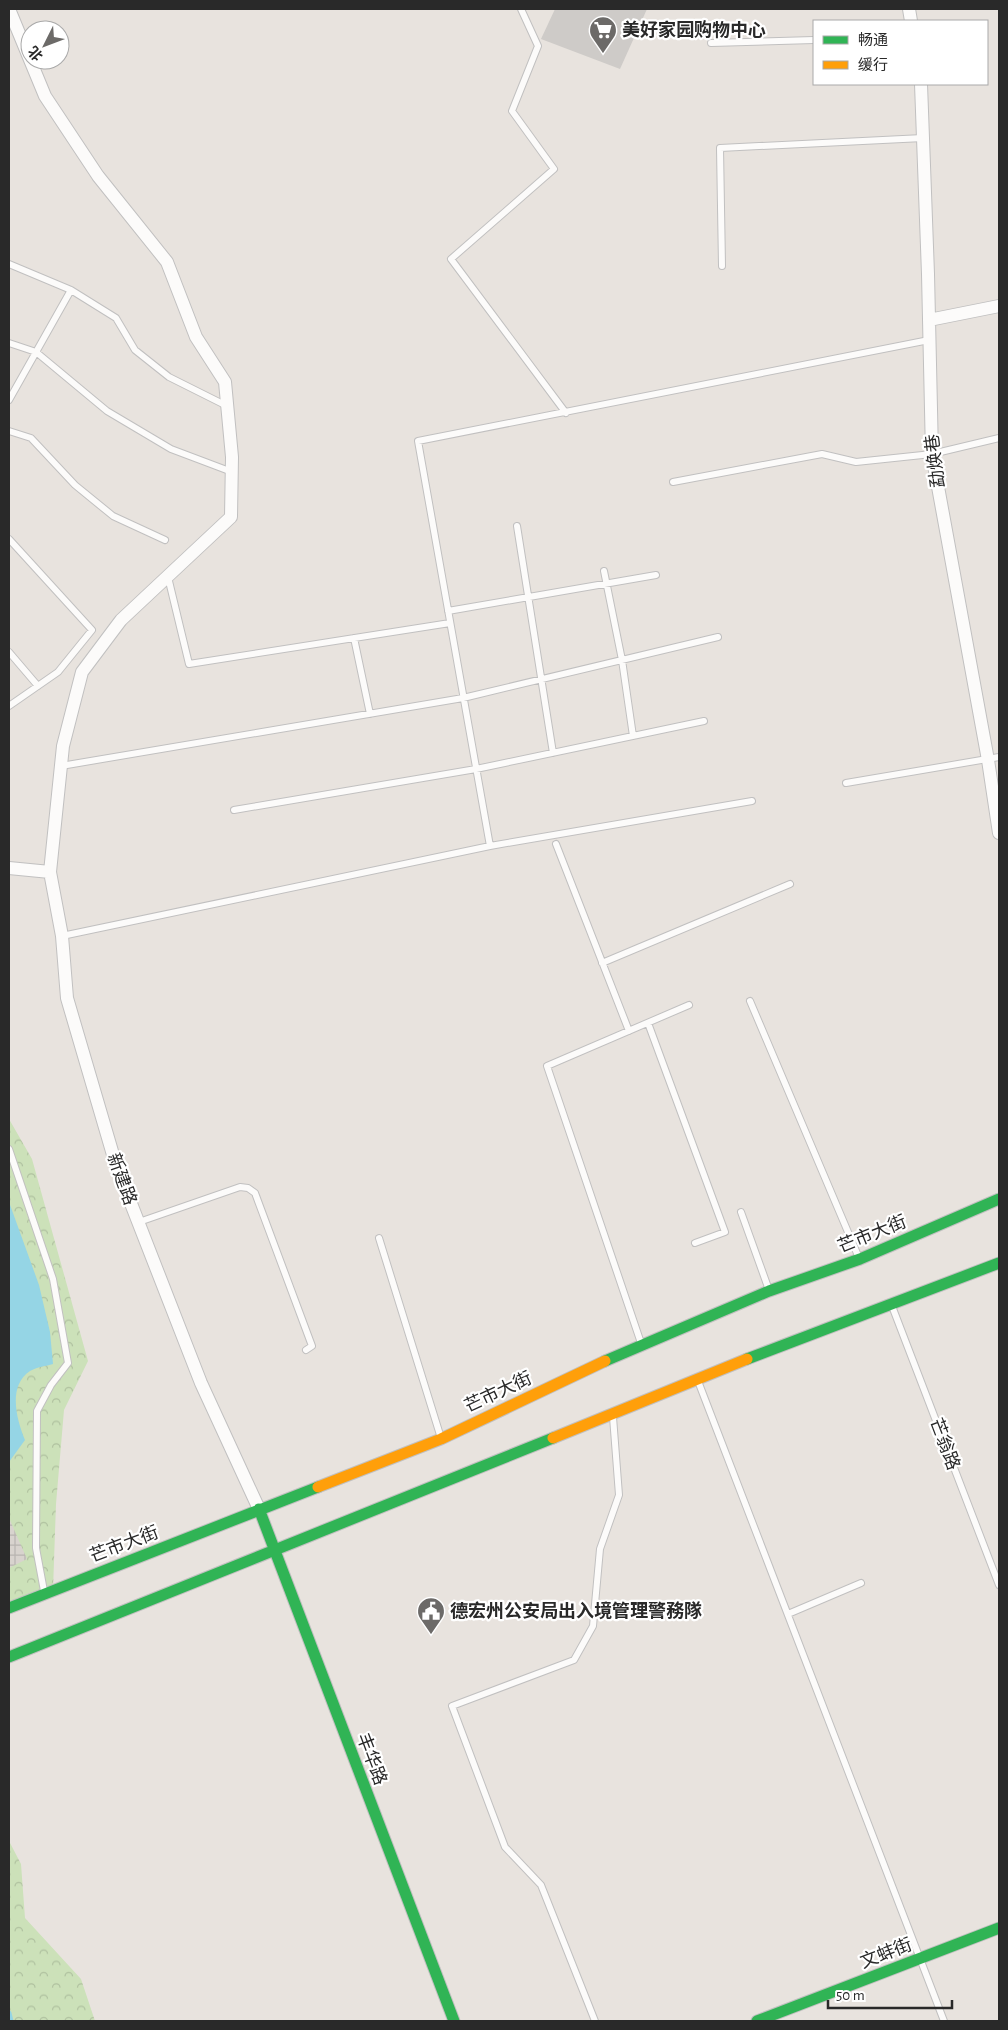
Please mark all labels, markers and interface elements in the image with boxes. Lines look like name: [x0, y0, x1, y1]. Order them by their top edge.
supermarket icon: 美好家园购物中心: [588, 15, 618, 54]
north arrow: [20, 20, 70, 70]
place label: 美好家园购物中心: [622, 20, 766, 40]
legend: [813, 20, 988, 85]
text: 畅通: [858, 32, 888, 48]
text: 北: [25, 43, 46, 64]
text: 缓行: [858, 57, 888, 73]
street label: 勐焕巷: [922, 433, 948, 489]
street label: 新建路: [103, 1150, 141, 1208]
street label: 芒市大街: [835, 1211, 909, 1257]
street label: 芒市大街: [461, 1368, 535, 1416]
street label: 芒翁路: [926, 1415, 964, 1473]
street label: 芒市大街: [87, 1522, 161, 1566]
public building icon: 德宏州公安局出入境管理警務隊: [416, 1596, 446, 1635]
place label: 德宏州公安局出入境管理警務隊: [450, 1601, 702, 1621]
street label: 丰华路: [353, 1730, 391, 1788]
street label: 文蚌街: [857, 1934, 915, 1972]
scale bar: [828, 1978, 952, 2010]
text: 50 m: [836, 1988, 865, 2003]

